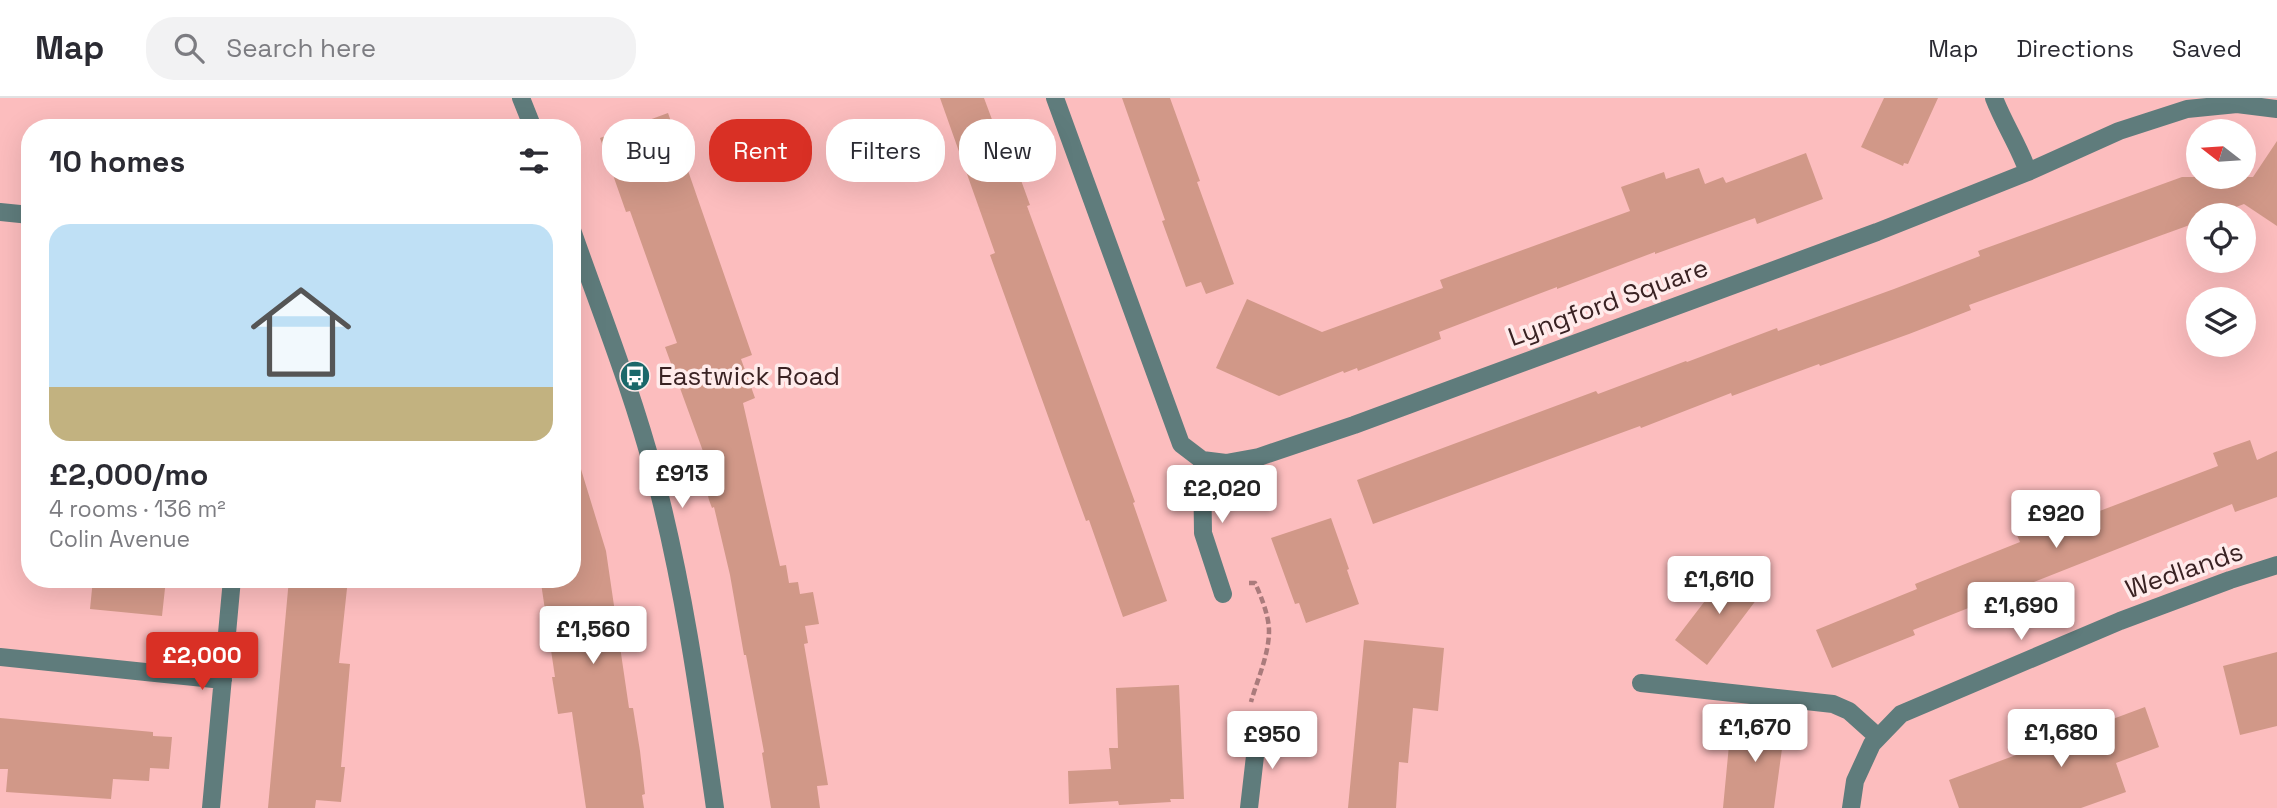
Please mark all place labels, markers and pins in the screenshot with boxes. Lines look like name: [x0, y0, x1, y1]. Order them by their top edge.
bus stop icon: Eastwick Road: [618, 359, 652, 393]
place label: Eastwick Road: [658, 359, 840, 393]
pin: £913: [641, 450, 723, 510]
pin: £2,020: [1165, 466, 1279, 525]
pin: £920: [2015, 490, 2097, 550]
pin: £1,610: [1662, 556, 1776, 616]
pin: £1,690: [1964, 582, 2078, 642]
pin: £1,560: [536, 606, 650, 666]
pin: £2,000: [145, 632, 259, 692]
pin: £1,670: [1698, 704, 1812, 764]
pin: £1,680: [2004, 710, 2118, 769]
pin: £950: [1231, 712, 1313, 771]

